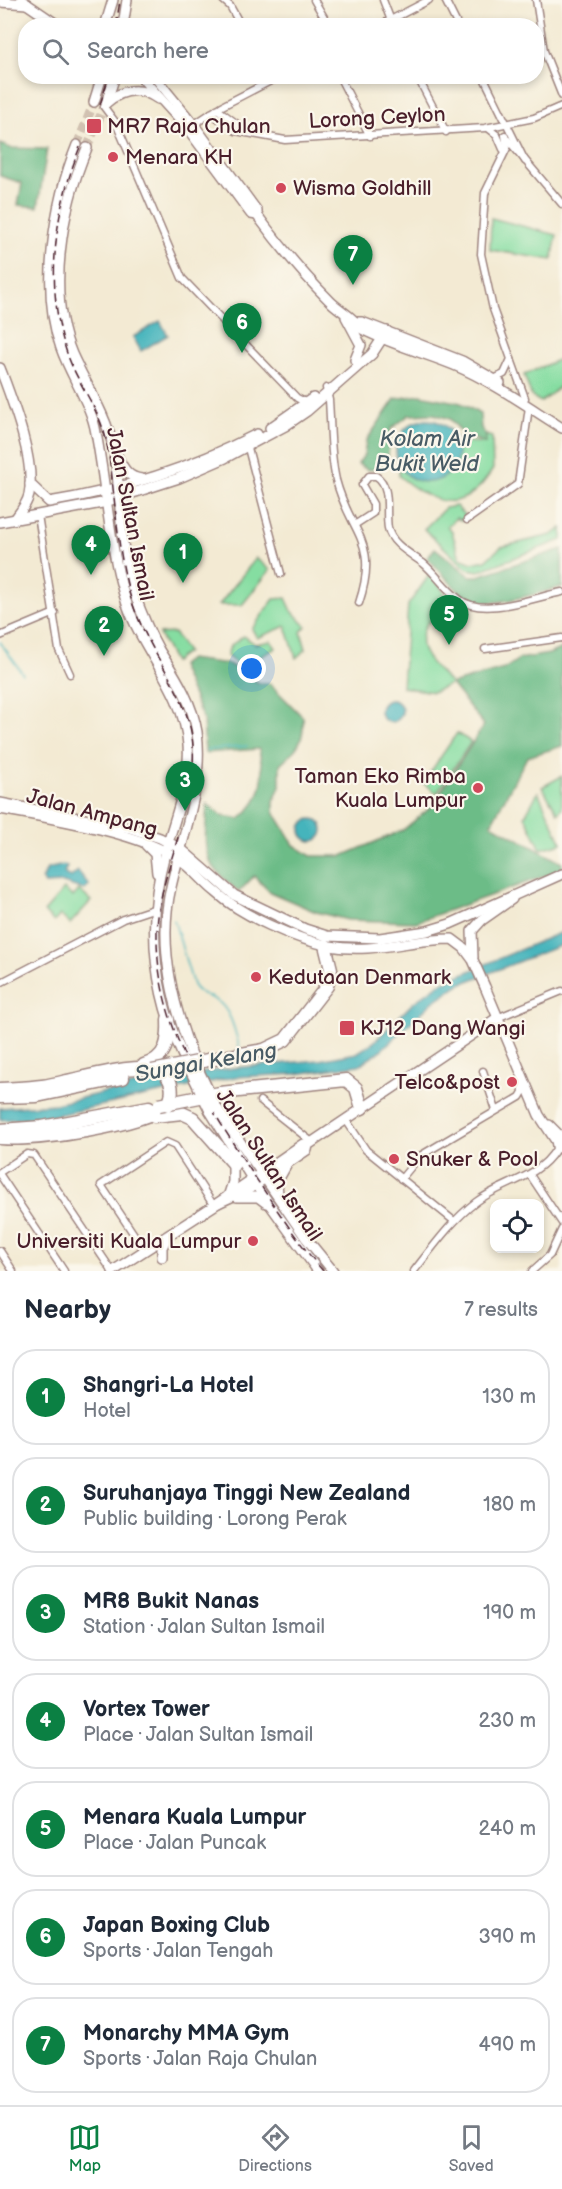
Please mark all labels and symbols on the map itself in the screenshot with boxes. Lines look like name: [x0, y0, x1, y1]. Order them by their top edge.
street label: Lorong Ceylon: [308, 102, 446, 134]
place label: MR7 Raja Chulan: [107, 114, 271, 139]
marker: MR7 Raja Chulan: [85, 117, 103, 135]
place label: Menara KH: [125, 145, 233, 170]
marker: Menara KH: [106, 150, 120, 164]
place label: Wisma Goldhill: [293, 176, 432, 201]
marker: Wisma Goldhill: [274, 181, 288, 195]
pin: 7: [334, 236, 372, 285]
pin: 6: [222, 304, 262, 353]
street label: Jalan Sultan Ismail: [101, 425, 159, 603]
water label: Kolam Air Bukit Weld: [375, 426, 479, 478]
pin: 4: [72, 526, 110, 575]
pin: 1: [164, 534, 202, 583]
pin: 5: [430, 596, 468, 645]
pin: 2: [84, 606, 124, 656]
your location: [237, 654, 266, 683]
pin: 3: [166, 762, 204, 811]
place label: Taman Eko Rimba Kuala Lumpur: [294, 764, 466, 813]
marker: Taman Eko Rimba Kuala Lumpur: [471, 781, 485, 795]
street label: Jalan Ampang: [24, 784, 160, 842]
place label: Kedutaan Denmark: [268, 965, 452, 990]
marker: Kedutaan Denmark: [249, 970, 263, 984]
place label: KJ12 Dang Wangi: [360, 1016, 525, 1041]
marker: KJ12 Dang Wangi: [338, 1019, 356, 1037]
water label: Sungai Kelang: [133, 1037, 279, 1089]
place label: Telco&post: [395, 1070, 501, 1095]
marker: Telco&post: [505, 1075, 519, 1089]
street label: Jalan Sultan Ismail: [211, 1084, 327, 1246]
place label: Snuker & Pool: [406, 1147, 538, 1172]
marker: Snuker & Pool: [387, 1152, 401, 1166]
place label: Universiti Kuala Lumpur: [16, 1229, 241, 1254]
marker: Universiti Kuala Lumpur: [246, 1234, 260, 1248]

